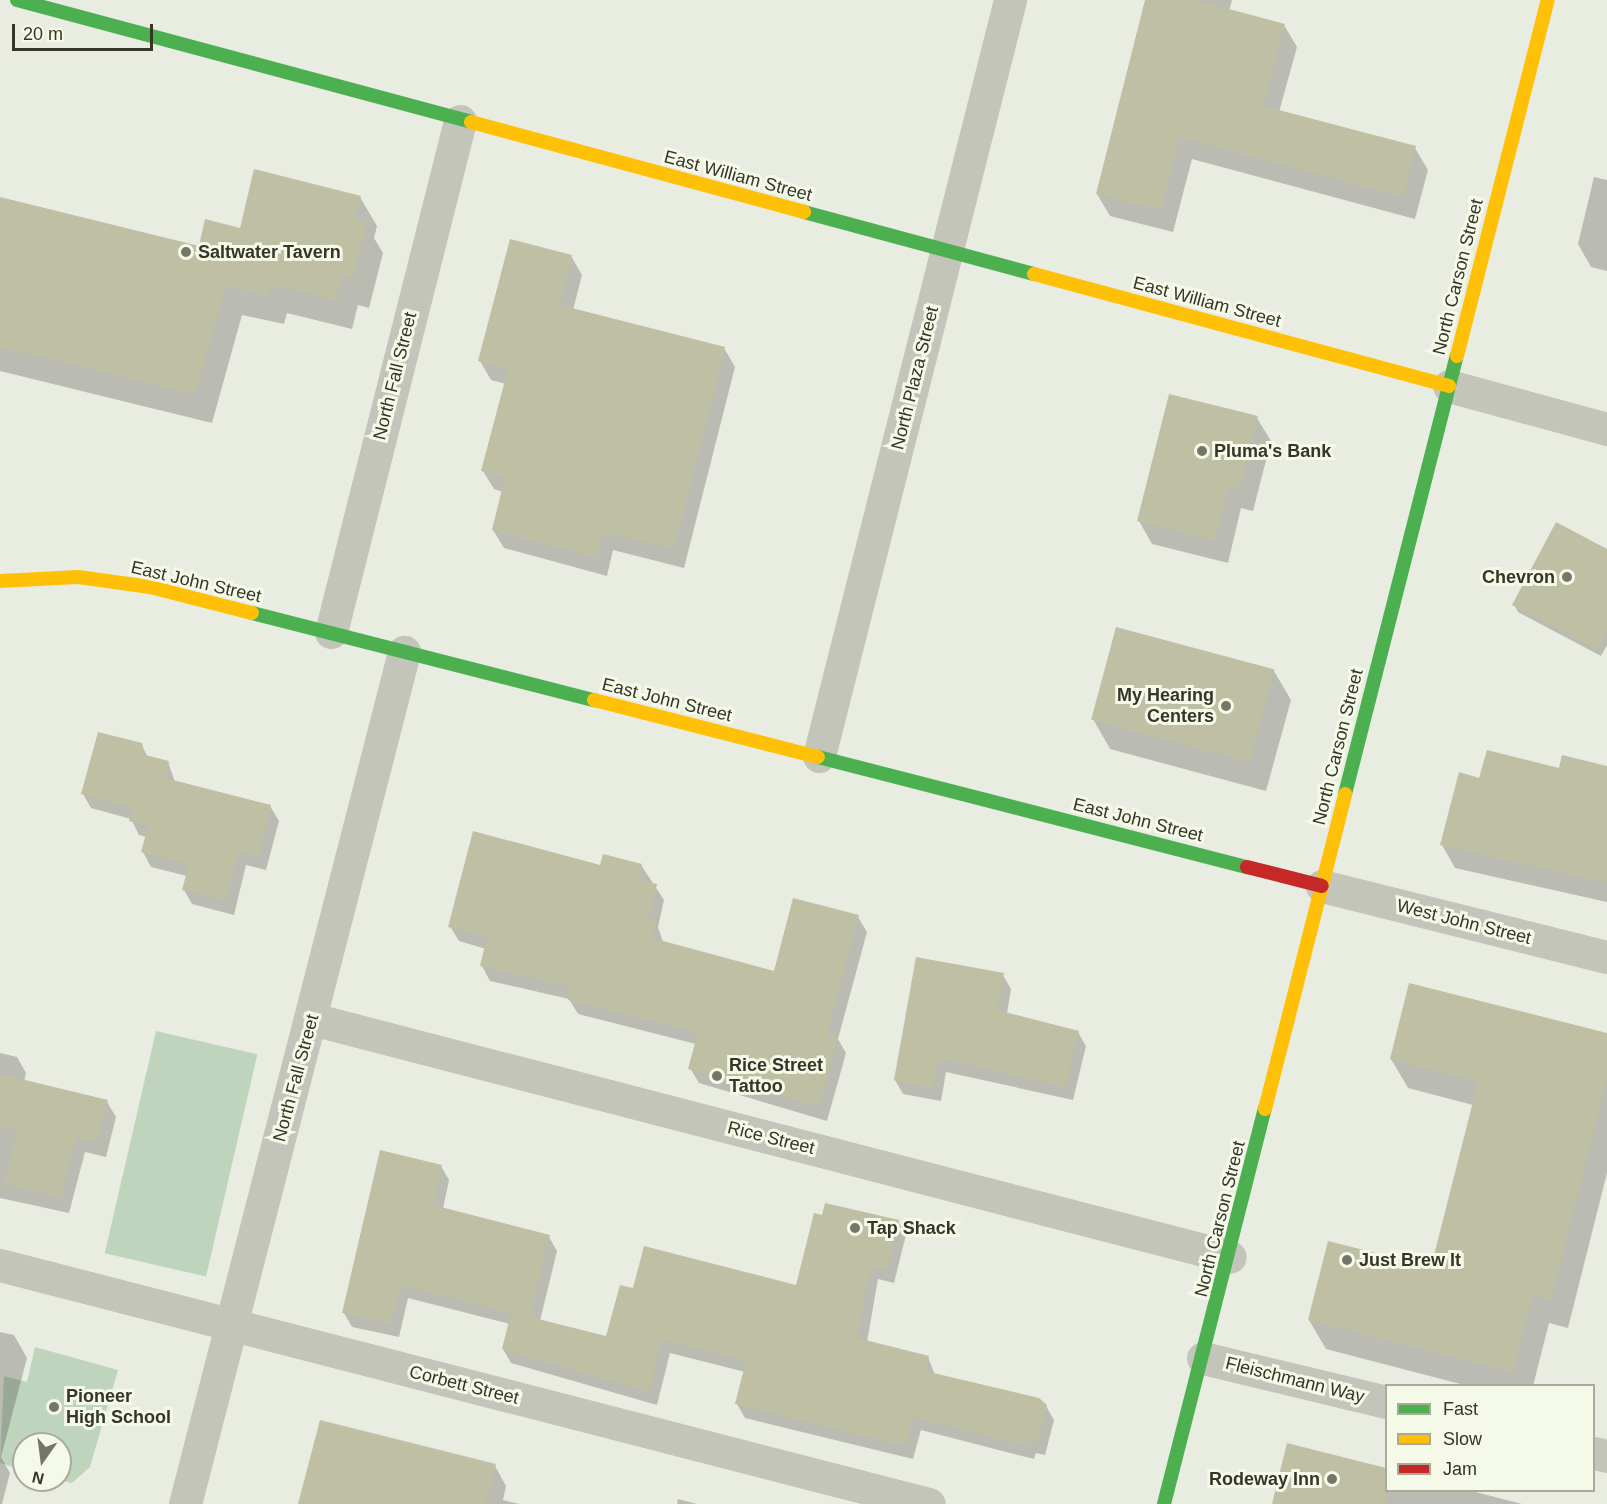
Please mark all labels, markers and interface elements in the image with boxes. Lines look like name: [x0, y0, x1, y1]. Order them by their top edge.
scale bar: [15, 12, 156, 50]
text: 20 m: [23, 24, 63, 44]
street label: East William Street: [662, 146, 814, 206]
street label: North Carson Street: [1428, 197, 1488, 357]
place label: Saltwater Tavern: [198, 241, 341, 263]
marker: Saltwater Tavern: [179, 245, 193, 259]
street label: East William Street: [1131, 272, 1283, 332]
street label: North Plaza Street: [887, 304, 943, 452]
street label: North Fall Street: [369, 310, 421, 442]
place label: Pluma's Bank: [1214, 440, 1331, 462]
marker: Pluma's Bank: [1195, 444, 1209, 458]
street label: East John Street: [129, 557, 263, 607]
place label: Chevron: [1482, 566, 1555, 588]
marker: Chevron: [1560, 570, 1574, 584]
street label: North Carson Street: [1308, 667, 1368, 827]
street label: East John Street: [600, 673, 734, 727]
place label: My Hearing Centers: [1117, 685, 1214, 728]
marker: My Hearing Centers: [1219, 699, 1233, 713]
street label: East John Street: [1071, 793, 1205, 847]
street label: West John Street: [1395, 895, 1533, 949]
street label: North Fall Street: [269, 1012, 323, 1144]
place label: Rice Street Tattoo: [729, 1055, 823, 1098]
marker: Rice Street Tattoo: [710, 1069, 724, 1083]
street label: Rice Street: [725, 1117, 817, 1159]
street label: North Carson Street: [1190, 1139, 1250, 1299]
place label: Tap Shack: [867, 1217, 956, 1239]
marker: Tap Shack: [848, 1221, 862, 1235]
place label: Just Brew It: [1359, 1249, 1461, 1271]
marker: Just Brew It: [1340, 1253, 1354, 1267]
street label: Fleischmann Way: [1223, 1352, 1367, 1408]
street label: Corbett Street: [407, 1361, 521, 1409]
legend: [1385, 1384, 1595, 1492]
place label: Pioneer High School: [66, 1386, 171, 1428]
text: Fast: [1443, 1399, 1478, 1419]
marker: Pioneer High School: [47, 1400, 61, 1414]
text: Slow: [1443, 1429, 1482, 1449]
north arrow: [12, 1432, 72, 1492]
text: Jam: [1443, 1459, 1477, 1479]
text: N: [30, 1468, 46, 1488]
place label: Rodeway Inn: [1209, 1468, 1320, 1490]
marker: Rodeway Inn: [1325, 1472, 1339, 1486]

